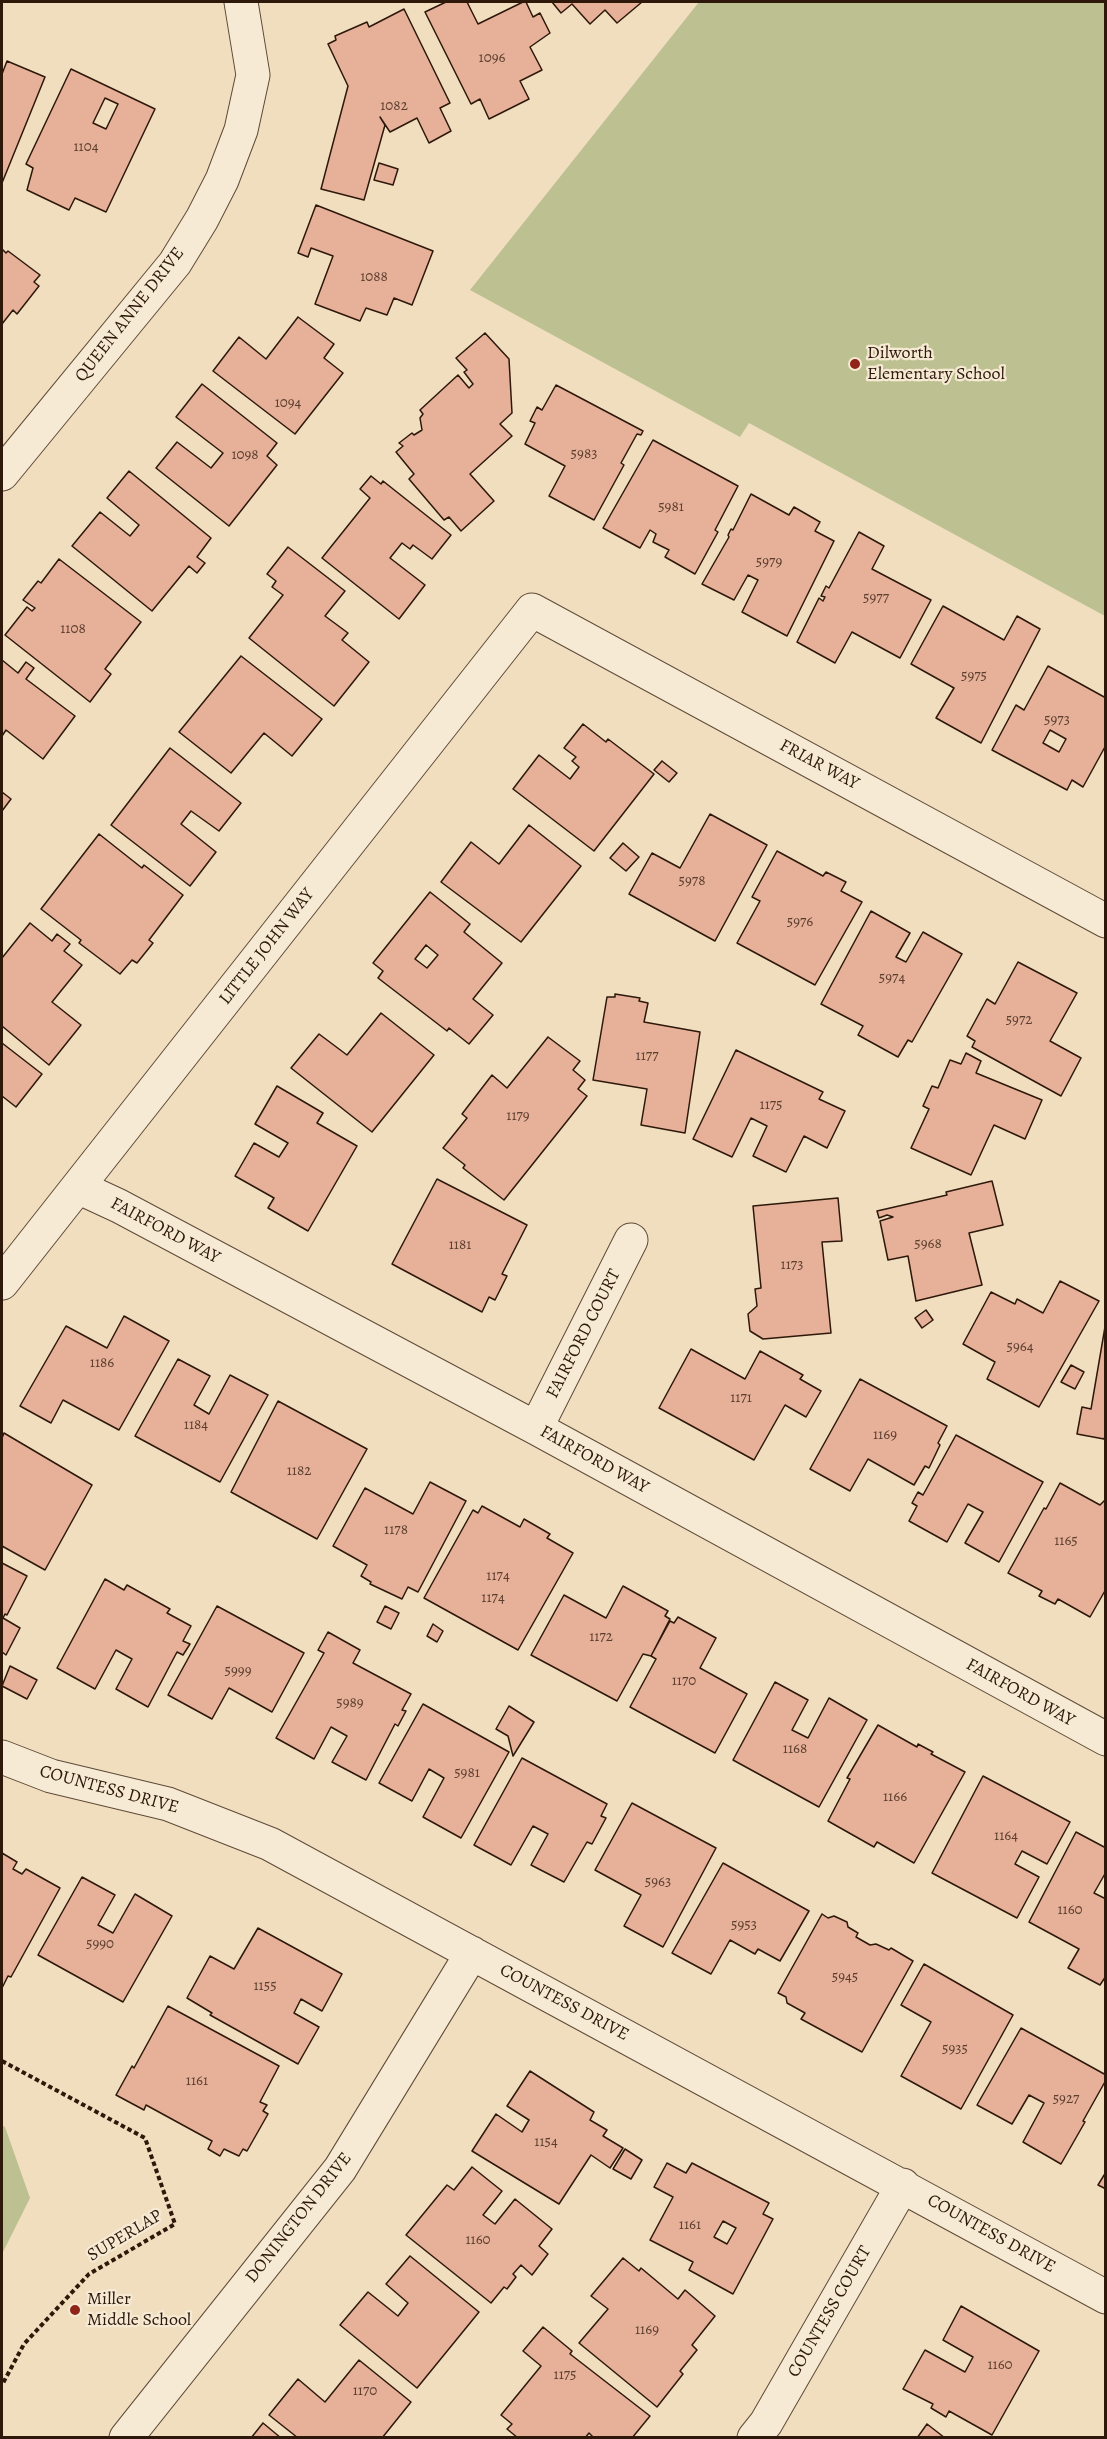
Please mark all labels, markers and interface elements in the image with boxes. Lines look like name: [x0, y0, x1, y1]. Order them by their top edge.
house number: 1096: [479, 49, 505, 67]
house number: 1082: [380, 97, 408, 115]
house number: 1104: [73, 138, 99, 156]
street label: QUEEN ANNE DRIVE: [71, 243, 189, 387]
house number: 1088: [360, 268, 388, 286]
place label: Dilworth Elementary School: [867, 343, 1005, 386]
marker: Dilworth Elementary School: [848, 357, 862, 371]
house number: 1094: [275, 394, 301, 412]
house number: 5983: [571, 445, 597, 463]
house number: 1098: [231, 446, 259, 464]
house number: 5981: [658, 498, 684, 516]
house number: 5979: [756, 553, 782, 571]
house number: 5977: [863, 589, 889, 607]
house number: 1108: [60, 620, 86, 638]
house number: 5975: [961, 667, 987, 685]
house number: 5973: [1044, 711, 1070, 729]
street label: FRIAR WAY: [775, 735, 863, 795]
house number: 5978: [679, 872, 705, 890]
street label: LITTLE JOHN WAY: [215, 885, 319, 1009]
house number: 5976: [787, 913, 813, 931]
house number: 5974: [879, 969, 905, 987]
house number: 5972: [1006, 1011, 1032, 1029]
house number: 1177: [636, 1047, 658, 1065]
house number: 1175: [759, 1096, 783, 1114]
house number: 1179: [506, 1107, 530, 1125]
street label: FAIRFORD WAY: [106, 1193, 224, 1269]
house number: 5968: [914, 1235, 942, 1253]
house number: 1181: [449, 1236, 471, 1254]
house number: 1173: [781, 1256, 803, 1274]
street label: FAIRFORD COURT: [542, 1266, 626, 1402]
house number: 5964: [1007, 1338, 1033, 1356]
house number: 1186: [90, 1354, 114, 1372]
house number: 1171: [730, 1389, 752, 1407]
house number: 1184: [184, 1416, 208, 1434]
street label: FAIRFORD WAY: [536, 1421, 652, 1499]
house number: 1169: [873, 1426, 897, 1444]
house number: 1182: [287, 1462, 311, 1480]
house number: 1178: [384, 1521, 408, 1539]
house number: 1165: [1054, 1532, 1078, 1550]
house number: 1174: [486, 1567, 510, 1585]
house number: 1174: [481, 1589, 505, 1607]
house number: 1172: [589, 1628, 613, 1646]
street label: FAIRFORD WAY: [962, 1654, 1078, 1732]
house number: 5999: [225, 1662, 251, 1680]
house number: 1170: [672, 1672, 696, 1690]
house number: 5989: [336, 1694, 364, 1712]
house number: 1168: [783, 1740, 807, 1758]
street label: COUNTESS DRIVE: [37, 1761, 181, 1819]
house number: 5981: [454, 1764, 480, 1782]
house number: 1166: [883, 1788, 907, 1806]
house number: 1164: [994, 1827, 1018, 1845]
house number: 5963: [645, 1873, 671, 1891]
house number: 1160: [1057, 1901, 1083, 1919]
house number: 5953: [731, 1916, 757, 1934]
house number: 5990: [86, 1935, 114, 1953]
street label: COUNTESS DRIVE: [496, 1960, 632, 2046]
house number: 5945: [832, 1968, 858, 1986]
house number: 1155: [253, 1977, 277, 1995]
house number: 5935: [942, 2040, 968, 2058]
house number: 1161: [186, 2072, 208, 2090]
house number: 5927: [1053, 2090, 1079, 2108]
house number: 1154: [534, 2133, 558, 2151]
street label: DONINGTON DRIVE: [241, 2148, 357, 2288]
street label: COUNTESS DRIVE: [923, 2190, 1059, 2278]
street label: SUPERLAP: [84, 2205, 166, 2267]
house number: 1161: [679, 2216, 701, 2234]
house number: 1160: [465, 2231, 491, 2249]
street label: COUNTESS COURT: [784, 2242, 876, 2382]
place label: Miller Middle School: [87, 2289, 191, 2332]
marker: Miller Middle School: [68, 2303, 82, 2317]
house number: 1169: [635, 2321, 659, 2339]
house number: 1160: [987, 2356, 1013, 2374]
house number: 1175: [553, 2366, 577, 2384]
house number: 1170: [353, 2382, 377, 2400]

